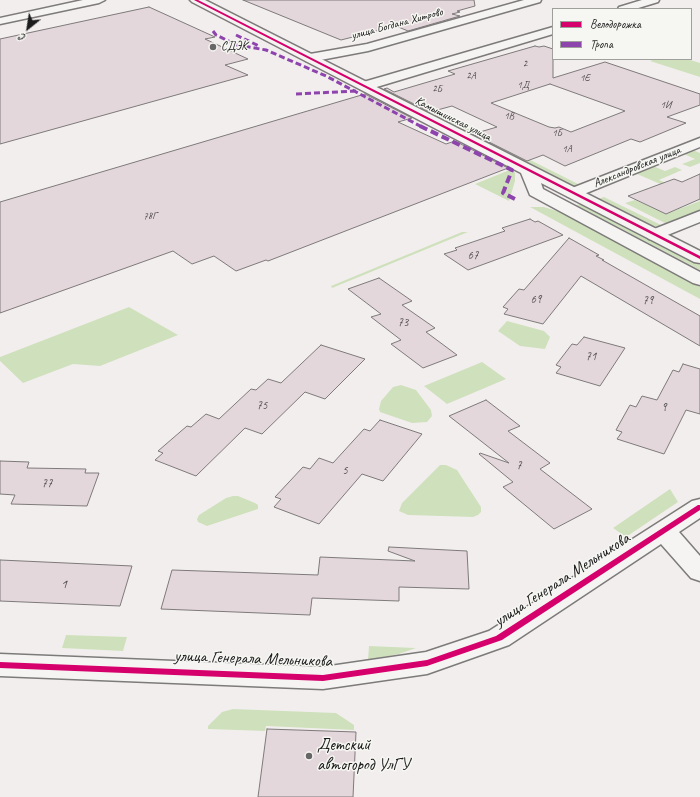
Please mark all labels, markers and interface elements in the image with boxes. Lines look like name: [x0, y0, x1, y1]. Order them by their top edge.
street label: улица Богдана Хитрово: [350, 5, 444, 43]
north arrow: [8, 8, 48, 48]
legend: [552, 8, 692, 60]
text: Велодорожка: [590, 16, 641, 32]
text: С: [16, 31, 28, 46]
text: Тропа: [590, 36, 613, 52]
place label: СДЭК: [221, 40, 247, 54]
marker: СДЭК: [208, 42, 218, 52]
house number: 2: [523, 58, 527, 70]
house number: 2А: [466, 70, 476, 82]
house number: 1Е: [580, 72, 590, 84]
house number: 1Д: [517, 79, 529, 91]
house number: 2Б: [432, 83, 442, 95]
street label: Камышинская улица: [413, 94, 493, 144]
house number: 1И: [661, 99, 671, 111]
house number: 1В: [504, 110, 514, 122]
house number: 1Б: [552, 127, 562, 139]
house number: 1А: [562, 143, 572, 155]
street label: Александровская улица: [591, 143, 683, 191]
house number: 78Г: [143, 210, 157, 222]
house number: 67: [468, 249, 478, 263]
house number: 69: [531, 293, 541, 307]
house number: 79: [643, 294, 653, 308]
house number: 73: [398, 316, 408, 330]
house number: 71: [586, 350, 596, 364]
house number: 75: [257, 399, 267, 413]
house number: 9: [661, 401, 667, 415]
house number: 7: [516, 459, 522, 473]
house number: 5: [342, 464, 348, 478]
house number: 77: [42, 477, 52, 491]
street label: улица Генерала Мельникова: [490, 528, 634, 632]
house number: 1: [61, 576, 67, 592]
street label: улица Генерала Мельникова: [174, 646, 332, 672]
place label: Детский автогород УлГУ: [317, 736, 410, 776]
marker: Детский автогород УлГУ: [304, 751, 314, 761]

